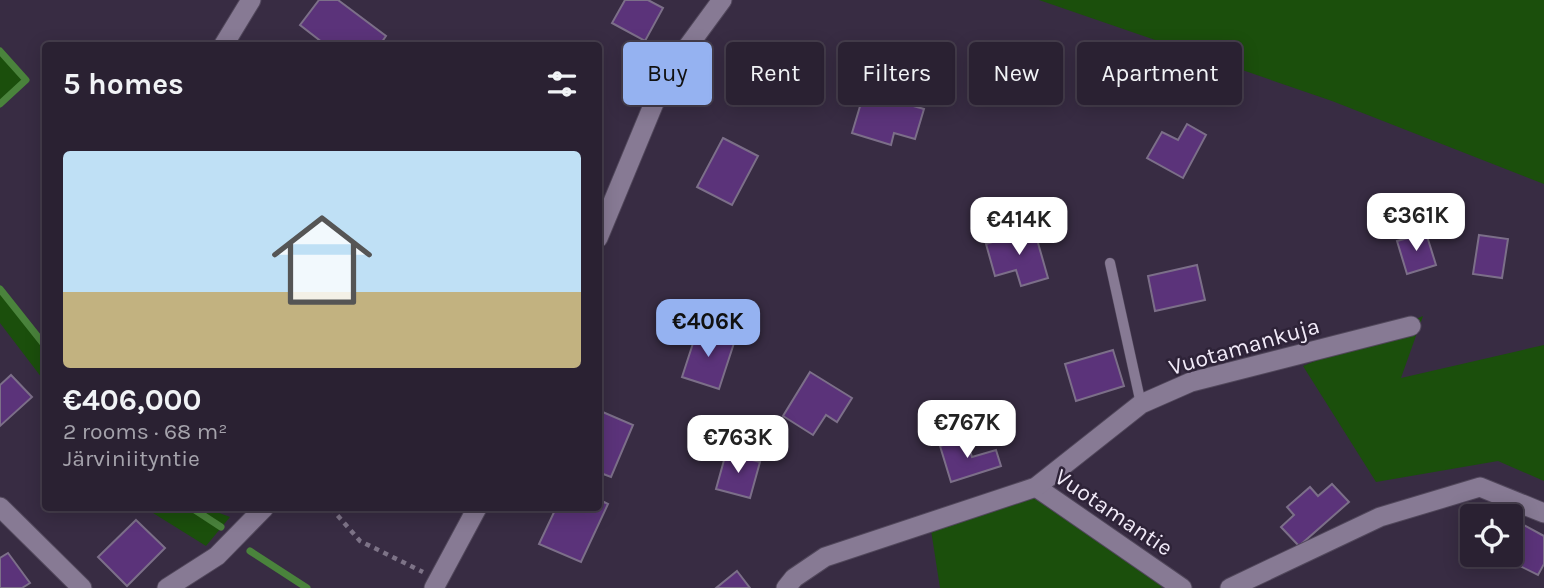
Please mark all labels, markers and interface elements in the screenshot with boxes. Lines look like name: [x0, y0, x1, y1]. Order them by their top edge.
chip: Buy: [623, 42, 712, 105]
chip: Rent: [726, 42, 824, 105]
chip: Filters: [838, 42, 955, 105]
chip: New: [969, 42, 1063, 105]
chip: Apartment: [1077, 42, 1242, 105]
icon: filters: [543, 65, 581, 103]
text: 5 homes: [63, 66, 184, 102]
pin: €361K: [1367, 194, 1465, 253]
icon: home: [259, 197, 385, 323]
pin: €414K: [970, 198, 1068, 257]
text: €361K: [1383, 202, 1449, 229]
text: €414K: [986, 206, 1052, 233]
pin: €406K: [659, 300, 757, 359]
text: €406K: [672, 308, 744, 335]
street label: Vuotamankuja: [1166, 312, 1323, 381]
text: €406,000: [63, 382, 202, 418]
pin: €767K: [918, 400, 1016, 460]
text: €767K: [934, 409, 1000, 436]
pin: €763K: [689, 416, 787, 475]
text: 2 rooms · 68 m²: [63, 418, 227, 445]
text: €763K: [703, 424, 773, 451]
text: Järviniityntie: [63, 445, 200, 472]
street label: Vuotamantie: [1050, 463, 1178, 562]
map controls: [1460, 504, 1523, 567]
button: locate: [1460, 504, 1523, 567]

